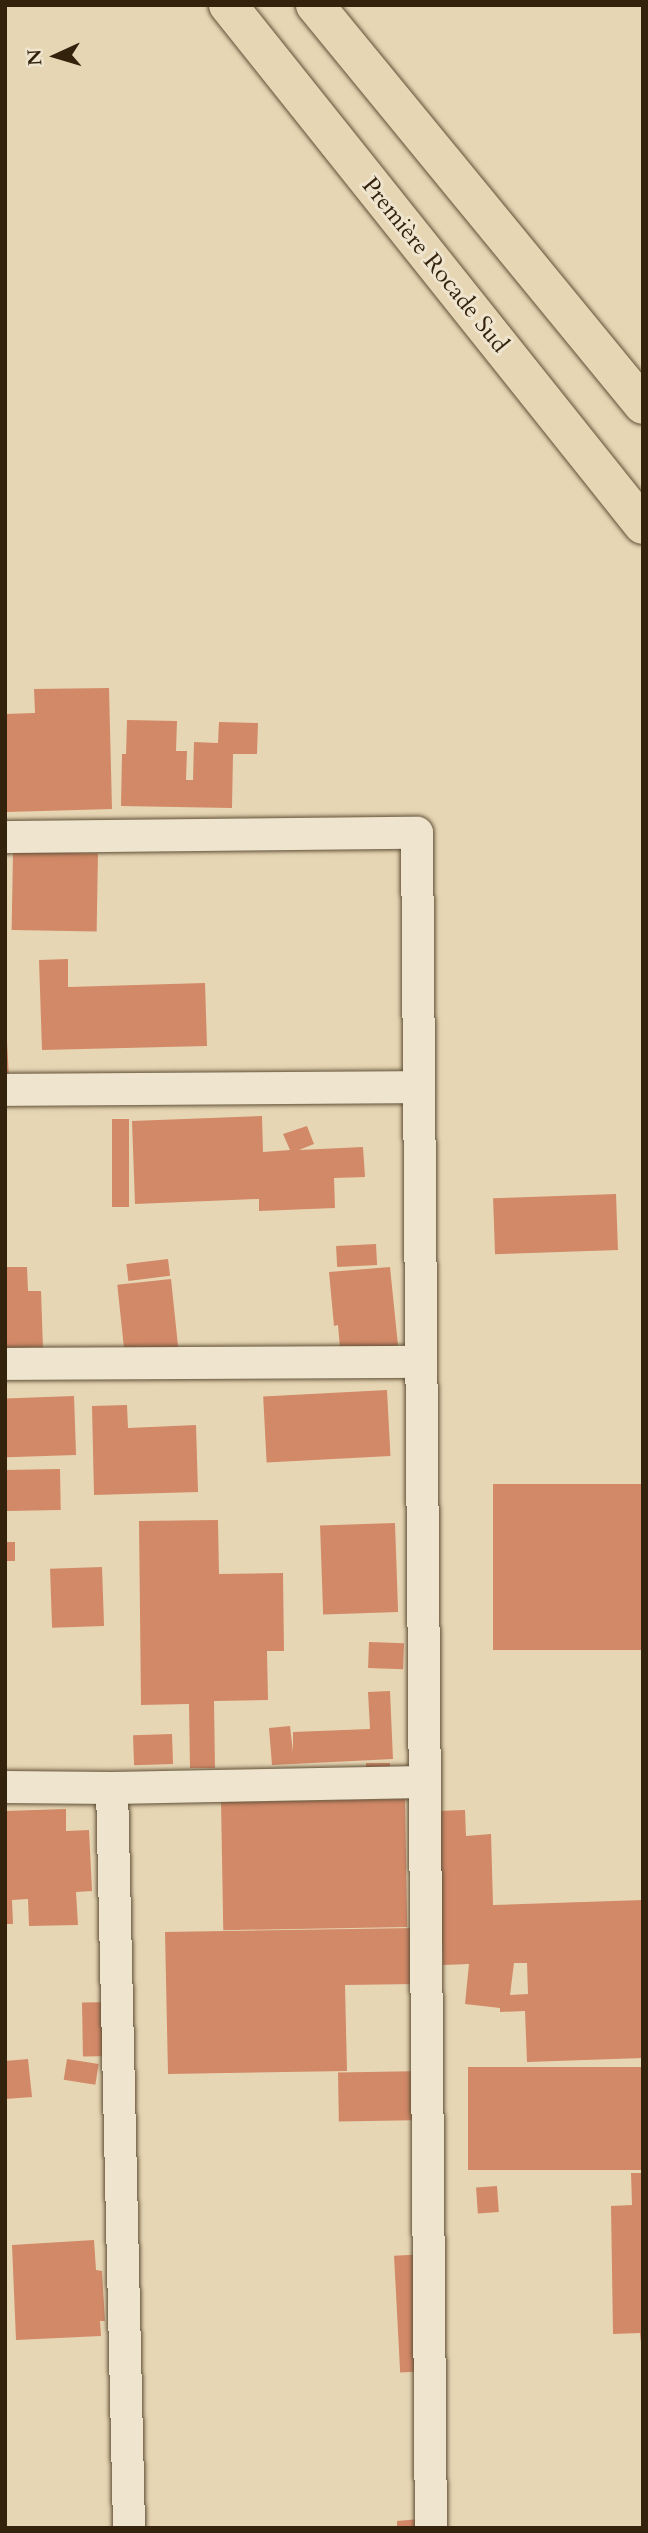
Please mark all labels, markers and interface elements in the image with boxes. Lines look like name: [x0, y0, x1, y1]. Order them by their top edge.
north arrow: [21, 21, 91, 91]
text: N: [22, 48, 49, 67]
street label: Première Rocade Sud: [356, 172, 514, 358]

